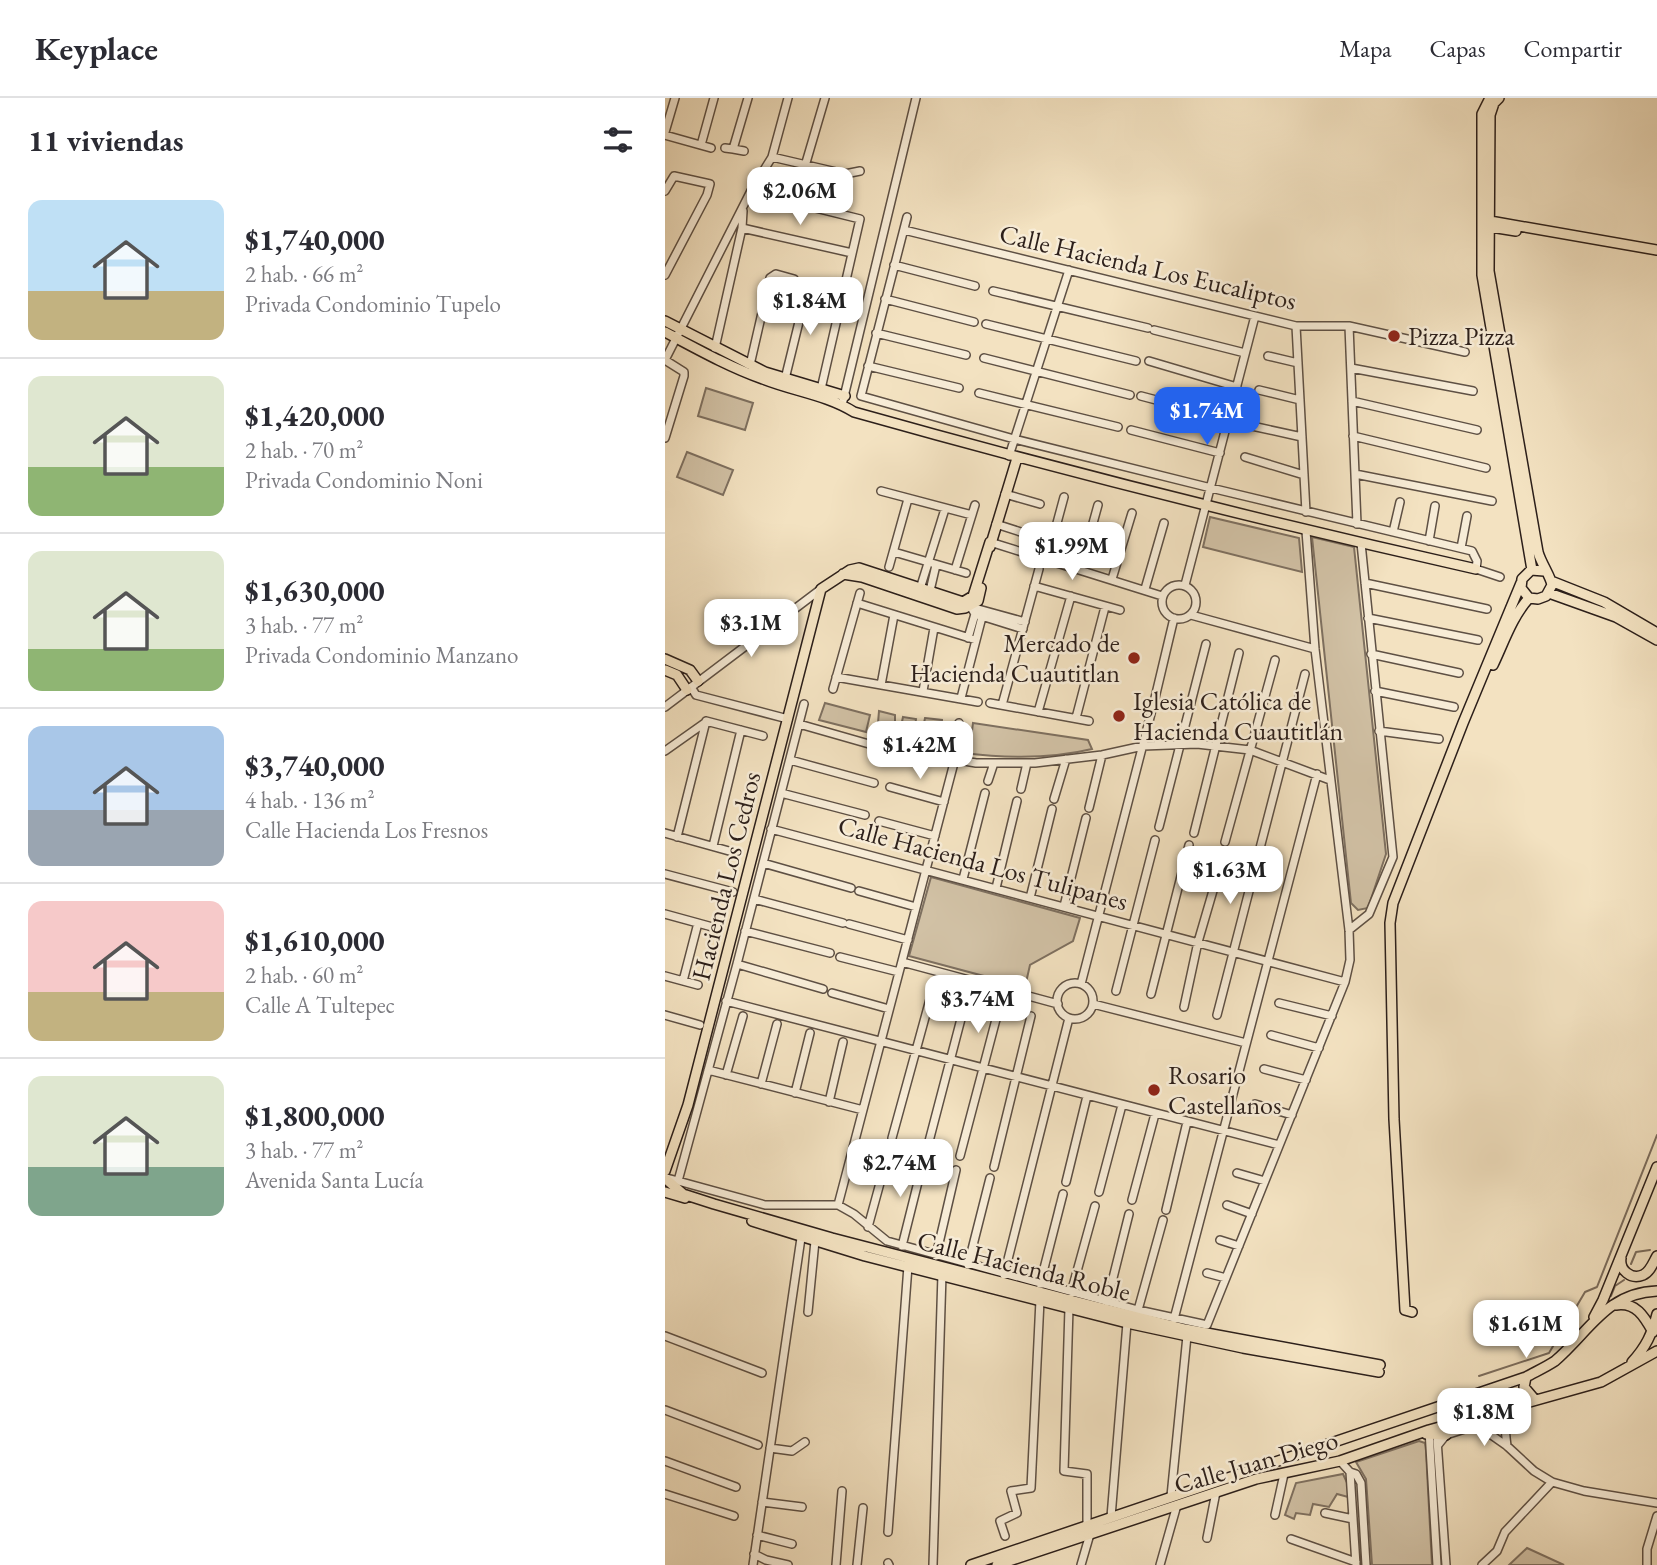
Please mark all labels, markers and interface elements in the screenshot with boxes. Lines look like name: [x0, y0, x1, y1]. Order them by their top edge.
text: Keyplace: [35, 27, 158, 70]
text: Mapa: [1339, 33, 1391, 64]
text: Capas: [1429, 33, 1485, 64]
text: Compartir: [1523, 33, 1622, 64]
text: 11 viviendas: [28, 121, 184, 160]
icon: filters: [599, 121, 637, 159]
pin: $2.06M: [743, 167, 857, 227]
text: $2.06M: [763, 175, 837, 205]
street label: Calle Hacienda Los Eucaliptos: [996, 216, 1300, 318]
text: $1,740,000: [245, 220, 385, 259]
icon: home: [84, 228, 168, 312]
text: 2 hab. · 66 m²: [245, 259, 364, 289]
pin: $1.84M: [753, 278, 867, 337]
text: $1.84M: [773, 285, 847, 315]
text: Privada Condominio Tupelo: [245, 289, 501, 319]
place label: Pizza Pizza: [1408, 319, 1515, 353]
marker: Pizza Pizza: [1386, 328, 1402, 344]
pin: $1.74M: [1150, 388, 1264, 447]
text: $1.74M: [1170, 395, 1244, 425]
text: $1,420,000: [245, 396, 385, 435]
icon: home: [84, 404, 168, 488]
text: 2 hab. · 70 m²: [245, 435, 364, 465]
text: Privada Condominio Noni: [245, 465, 483, 495]
pin: $1.99M: [1015, 522, 1129, 582]
text: $1.99M: [1035, 530, 1109, 560]
text: $1,630,000: [245, 571, 385, 610]
icon: home: [84, 579, 168, 663]
pin: $3.1M: [702, 600, 800, 659]
text: $3.1M: [720, 607, 782, 637]
text: 3 hab. · 77 m²: [245, 610, 364, 640]
place label: Mercado de Hacienda Cuautitlan: [910, 626, 1120, 690]
text: Privada Condominio Manzano: [245, 640, 518, 670]
marker: Mercado de Hacienda Cuautitlan: [1126, 650, 1142, 666]
place label: Iglesia Católica de Hacienda Cuautitlán: [1133, 684, 1344, 748]
marker: Iglesia Católica de Hacienda Cuautitlán: [1111, 708, 1127, 724]
pin: $1.42M: [863, 722, 977, 781]
text: $1.42M: [883, 729, 957, 759]
text: $3,740,000: [245, 746, 385, 785]
icon: home: [84, 754, 168, 838]
street label: Hacienda Los Cedros: [684, 768, 768, 984]
text: 4 hab. · 136 m²: [245, 785, 375, 815]
street label: Calle Hacienda Los Tulipanes: [834, 808, 1132, 918]
text: Calle Hacienda Los Fresnos: [245, 815, 488, 845]
pin: $1.63M: [1173, 846, 1287, 906]
text: $1.63M: [1193, 854, 1267, 884]
text: $1,610,000: [245, 921, 385, 960]
icon: home: [84, 929, 168, 1013]
text: 2 hab. · 60 m²: [245, 960, 364, 990]
pin: $3.74M: [921, 976, 1035, 1035]
text: $3.74M: [941, 983, 1015, 1013]
text: Calle A Tultepec: [245, 990, 395, 1020]
place label: Rosario Castellanos: [1168, 1058, 1281, 1122]
marker: Rosario Castellanos: [1146, 1082, 1162, 1098]
text: $1,800,000: [245, 1096, 385, 1135]
icon: home: [84, 1104, 168, 1188]
text: 3 hab. · 77 m²: [245, 1135, 364, 1165]
pin: $2.74M: [843, 1140, 957, 1199]
text: $2.74M: [863, 1147, 937, 1177]
text: Avenida Santa Lucía: [245, 1165, 424, 1195]
street label: Calle Hacienda Roble: [914, 1223, 1134, 1309]
pin: $1.61M: [1469, 1300, 1583, 1360]
text: $1.61M: [1489, 1308, 1563, 1338]
pin: $1.8M: [1435, 1388, 1533, 1448]
text: $1.8M: [1453, 1396, 1515, 1426]
street label: Calle Juan Diego: [1170, 1422, 1342, 1502]

